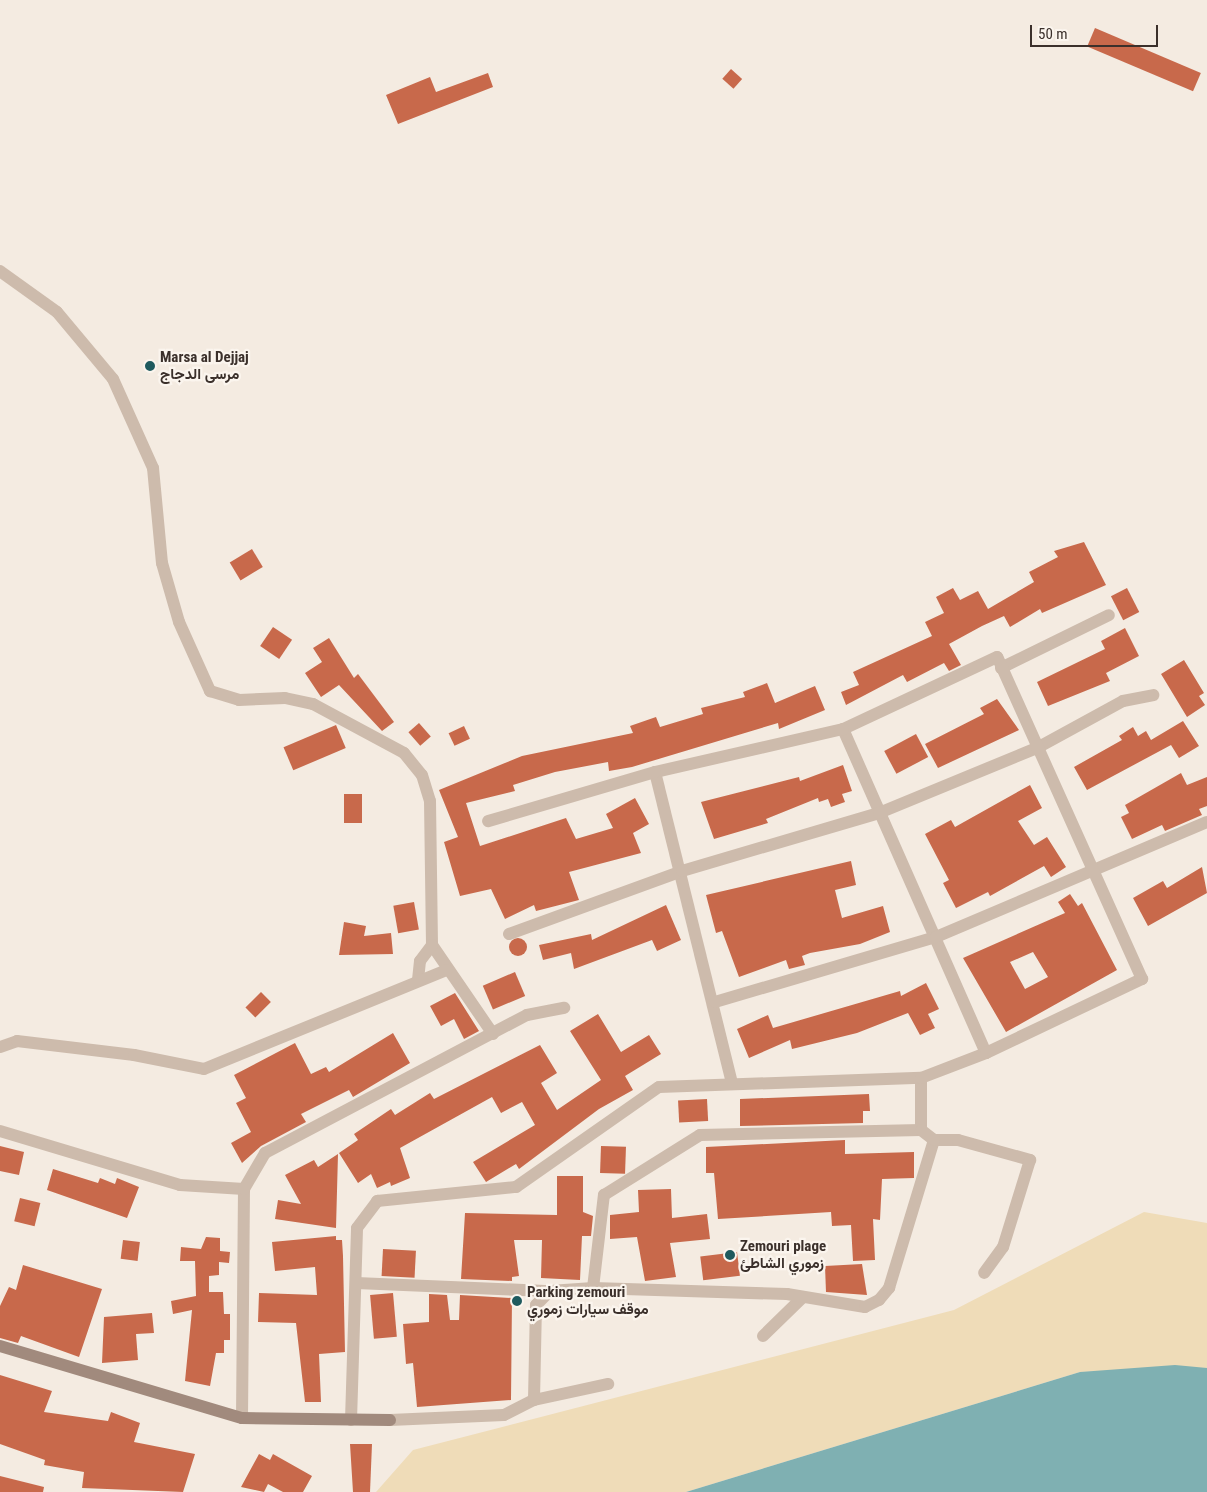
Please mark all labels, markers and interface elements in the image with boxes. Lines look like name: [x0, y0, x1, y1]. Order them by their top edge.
scale bar: [1032, 15, 1160, 47]
text: 50 m: [1038, 25, 1068, 43]
place label: Marsa al Dejjaj مرسى الدجاج: [160, 348, 249, 383]
marker: Marsa al Dejjaj مرسى الدجاج: [144, 360, 156, 372]
place label: Zemouri plage زموري الشاطئ: [740, 1237, 826, 1272]
marker: Zemouri plage زموري الشاطئ: [724, 1249, 736, 1261]
place label: Parking zemouri موقف سيارات زموري: [527, 1283, 649, 1318]
marker: Parking zemouri موقف سيارات زموري: [511, 1295, 523, 1307]

